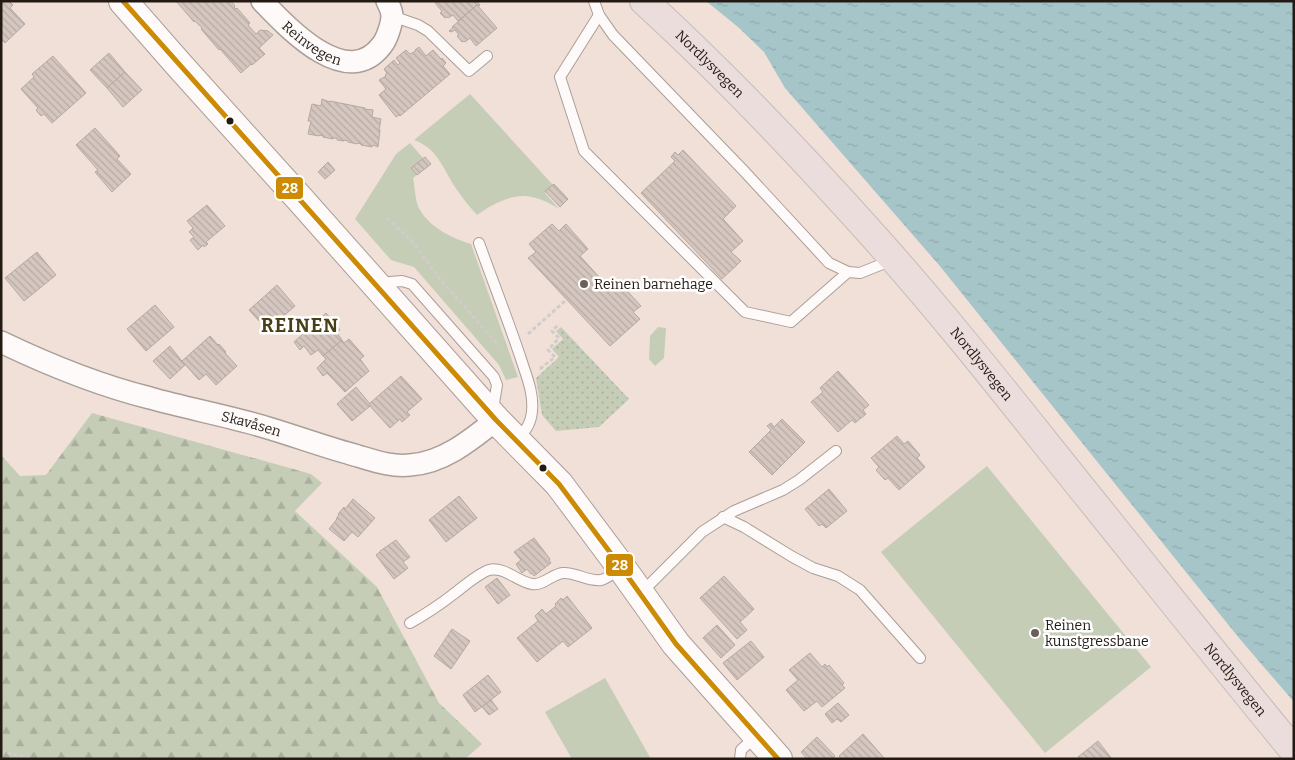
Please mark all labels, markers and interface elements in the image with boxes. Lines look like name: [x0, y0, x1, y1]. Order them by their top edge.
street label: Reinvegen: [278, 18, 344, 69]
street label: Nordlysvegen: [672, 27, 747, 102]
unlabelled marker: [225, 116, 235, 126]
line badge: 28: [275, 176, 304, 200]
text: 28: [282, 180, 298, 197]
place label: Reinen barnehage: [594, 276, 713, 293]
marker: Reinen barnehage: [578, 278, 590, 290]
district label: REINEN: [261, 314, 339, 337]
street label: Nordlysvegen: [946, 324, 1016, 404]
street label: Skavåsen: [220, 408, 283, 441]
unlabelled marker: [538, 463, 548, 473]
line badge: 28: [605, 553, 634, 577]
text: 28: [612, 557, 628, 574]
place label: Reinen kunstgressbane: [1045, 617, 1149, 650]
marker: Reinen kunstgressbane: [1029, 627, 1041, 639]
street label: Nordlysvegen: [1200, 640, 1270, 720]

